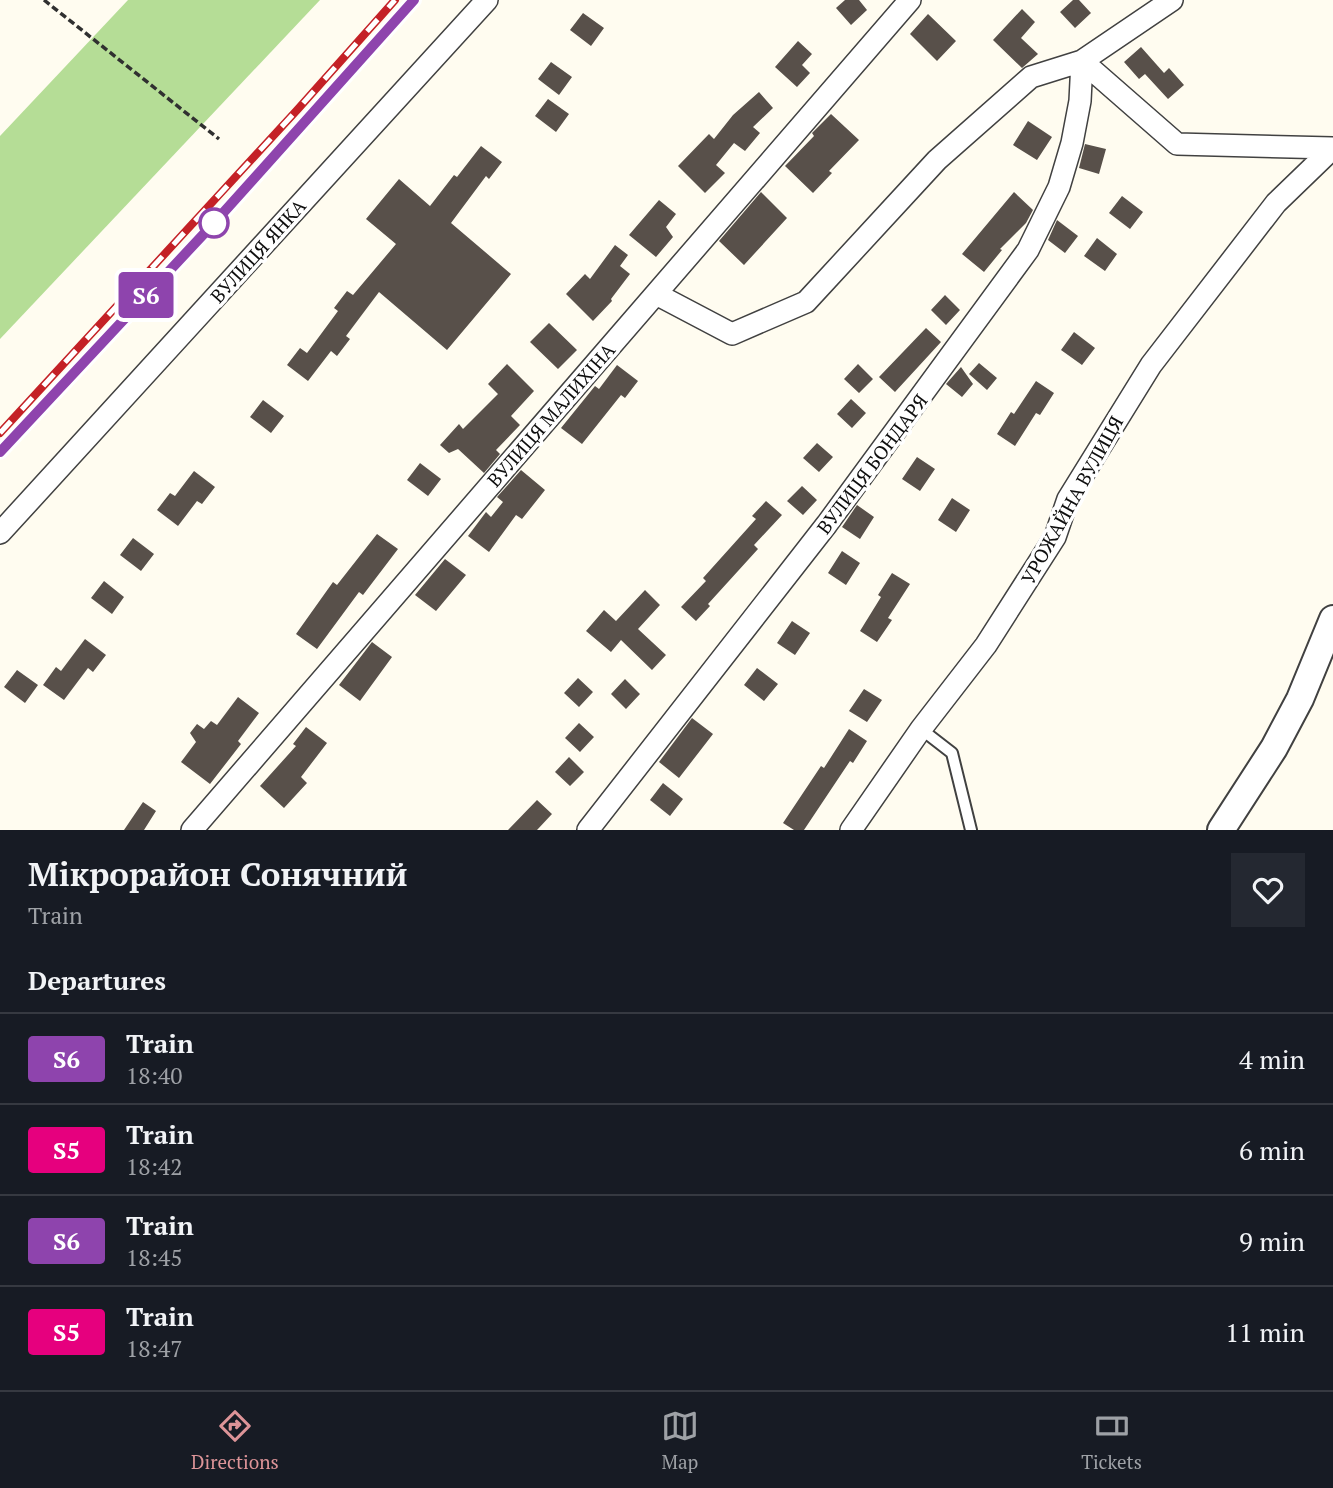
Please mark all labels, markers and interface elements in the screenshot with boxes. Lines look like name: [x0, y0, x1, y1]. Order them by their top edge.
street label: ВУЛИЦЯ ЯНКА: [204, 193, 311, 308]
unlabelled marker: [199, 208, 229, 238]
line badge: S6: [114, 272, 178, 318]
text: S6: [133, 279, 159, 311]
street label: ВУЛИЦЯ МАЛИХІНА: [481, 337, 620, 492]
street label: ВУЛИЦЯ БОНДАРЯ: [811, 389, 933, 539]
street label: УРОЖАЙНА ВУЛИЦЯ: [1015, 411, 1128, 588]
text: Мікрорайон Сонячний: [28, 852, 408, 895]
button: heart: [1231, 853, 1305, 927]
text: Train: [28, 900, 83, 931]
text: Departures: [28, 963, 166, 997]
text: Train: [126, 1026, 194, 1060]
text: 4 min: [1239, 1042, 1305, 1076]
text: S6: [53, 1043, 80, 1075]
text: 18:40: [126, 1060, 183, 1091]
text: Train: [126, 1117, 194, 1151]
text: 6 min: [1239, 1133, 1305, 1167]
text: S5: [53, 1134, 80, 1166]
text: 18:42: [126, 1151, 183, 1182]
text: Train: [126, 1208, 194, 1242]
text: 9 min: [1239, 1224, 1305, 1258]
text: S6: [53, 1225, 80, 1257]
text: 18:45: [126, 1242, 183, 1273]
text: Train: [126, 1299, 194, 1333]
text: 11 min: [1225, 1315, 1305, 1349]
text: S5: [53, 1316, 80, 1348]
text: 18:47: [126, 1333, 183, 1364]
tab: Directions: [191, 1407, 279, 1474]
tab: Map: [661, 1407, 699, 1474]
tab: Tickets: [1081, 1407, 1142, 1474]

